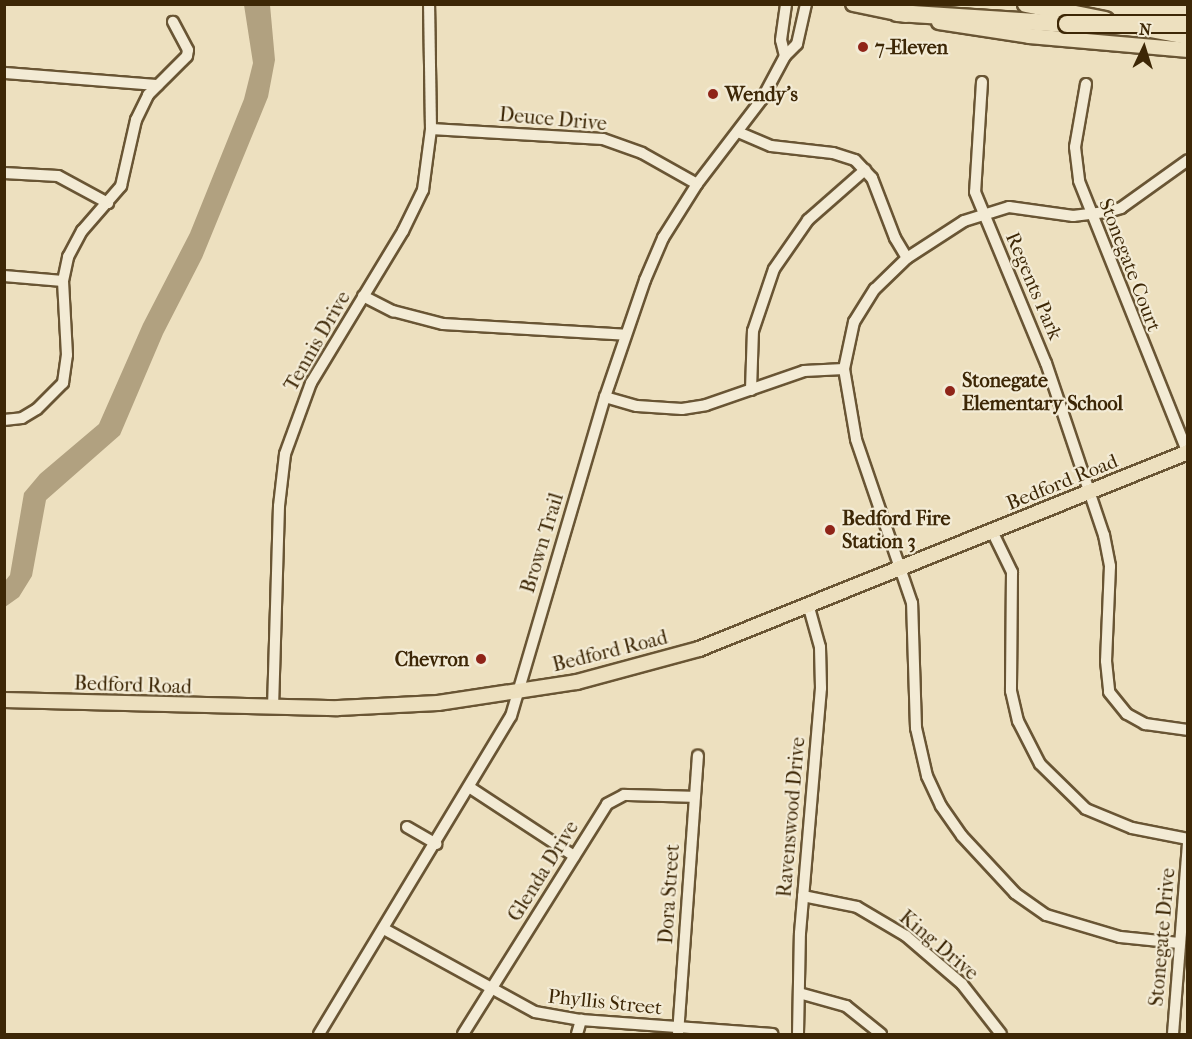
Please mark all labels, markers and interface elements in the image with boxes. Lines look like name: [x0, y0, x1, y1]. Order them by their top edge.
north arrow: [1114, 18, 1174, 78]
text: N: [1139, 20, 1152, 39]
place label: 7-Eleven: [875, 35, 948, 59]
marker: 7-Eleven: [856, 40, 870, 54]
place label: Wendy's: [725, 82, 798, 106]
marker: Wendy's: [706, 87, 720, 101]
street label: Deuce Drive: [498, 102, 608, 136]
street label: Stonegate Court: [1094, 195, 1166, 335]
street label: Regents Park: [1001, 228, 1067, 344]
street label: Tennis Drive: [279, 287, 355, 395]
place label: Stonegate Elementary School: [962, 368, 1123, 415]
marker: Stonegate Elementary School: [943, 384, 957, 398]
street label: Bedford Road: [1003, 449, 1121, 515]
street label: Brown Trail: [515, 490, 569, 596]
place label: Bedford Fire Station 3: [842, 506, 950, 553]
marker: Bedford Fire Station 3: [823, 523, 837, 537]
street label: Bedford Road: [550, 625, 670, 677]
place label: Chevron: [395, 647, 469, 671]
marker: Chevron: [474, 652, 488, 666]
street label: Bedford Road: [74, 671, 192, 699]
street label: Ravenswood Drive: [772, 736, 810, 898]
street label: Glenda Drive: [503, 816, 583, 926]
street label: Dora Street: [654, 843, 684, 945]
street label: Stonegate Drive: [1144, 867, 1180, 1007]
street label: King Drive: [895, 905, 983, 985]
street label: Phyllis Street: [547, 984, 663, 1020]

